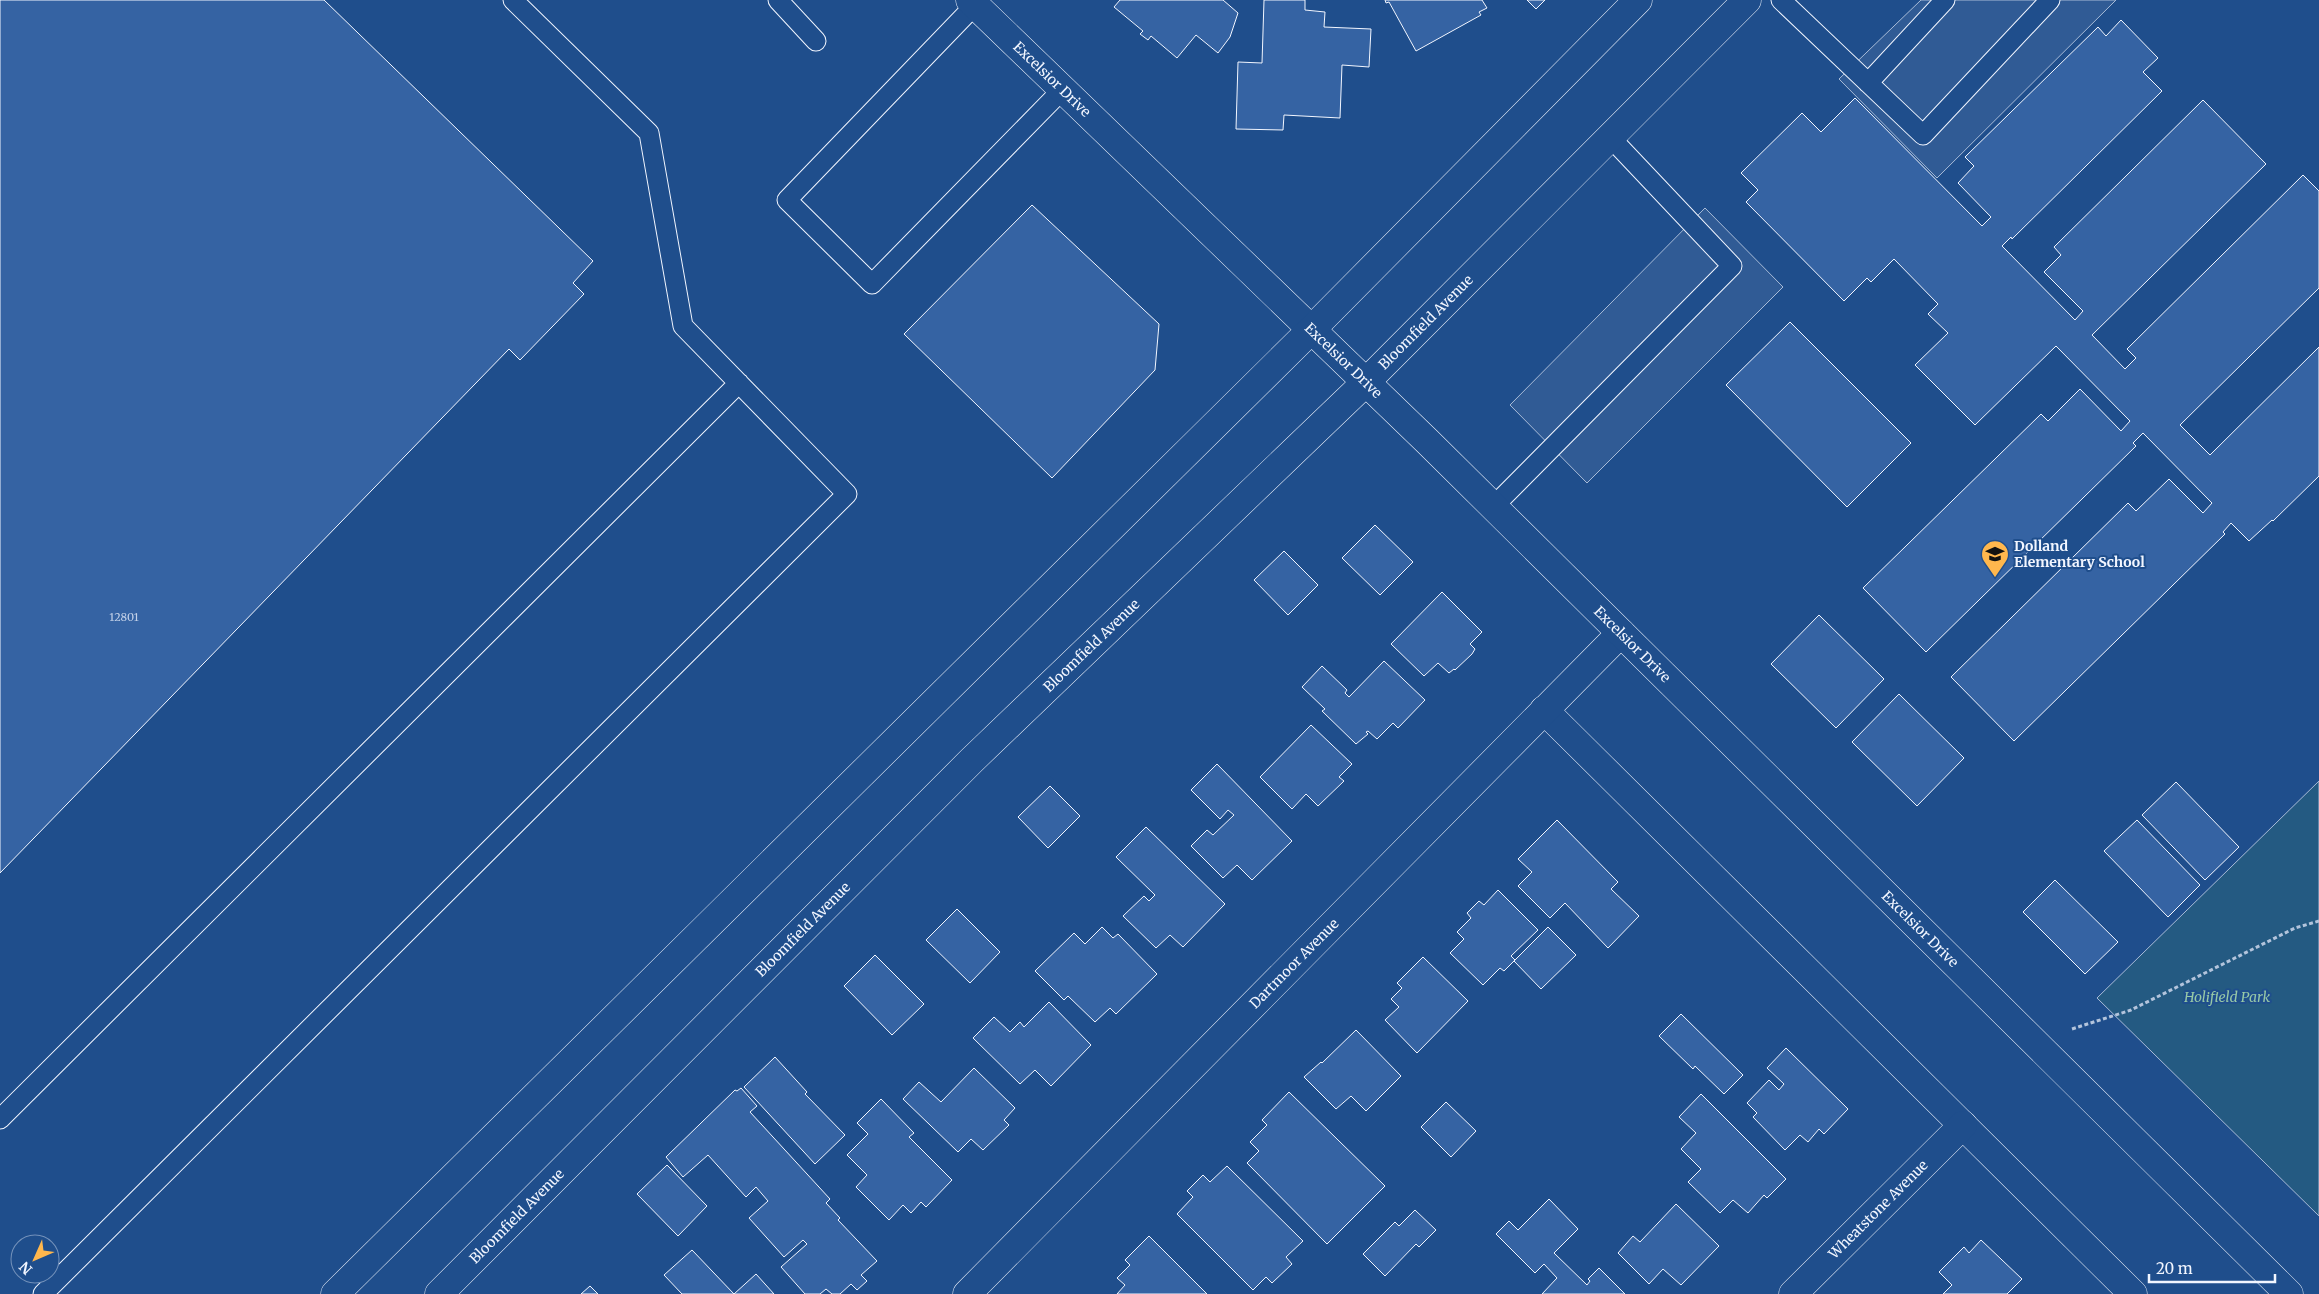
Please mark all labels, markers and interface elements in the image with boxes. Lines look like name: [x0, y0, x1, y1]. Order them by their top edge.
street label: Excelsior Drive: [1009, 38, 1095, 121]
street label: Bloomfield Avenue: [1375, 271, 1477, 373]
street label: Excelsior Drive: [1301, 319, 1386, 402]
place label: Dolland Elementary School: [2014, 537, 2145, 571]
school or university icon: Dolland Elementary School: [1980, 539, 2010, 578]
street label: Bloomfield Avenue: [1040, 595, 1143, 696]
street label: Excelsior Drive: [1590, 602, 1675, 686]
house number: 12801: [109, 610, 139, 624]
street label: Bloomfield Avenue: [752, 878, 854, 981]
street label: Excelsior Drive: [1878, 887, 1962, 971]
street label: Dartmoor Avenue: [1246, 915, 1342, 1012]
park label: Holifield Park: [2183, 988, 2270, 1006]
street label: Wheatstone Avenue: [1824, 1156, 1932, 1263]
street label: Bloomfield Avenue: [466, 1165, 568, 1267]
north arrow: [10, 1234, 60, 1284]
scale bar: [2149, 1252, 2275, 1284]
text: N: [16, 1258, 36, 1278]
text: 20 m: [2156, 1259, 2193, 1278]

